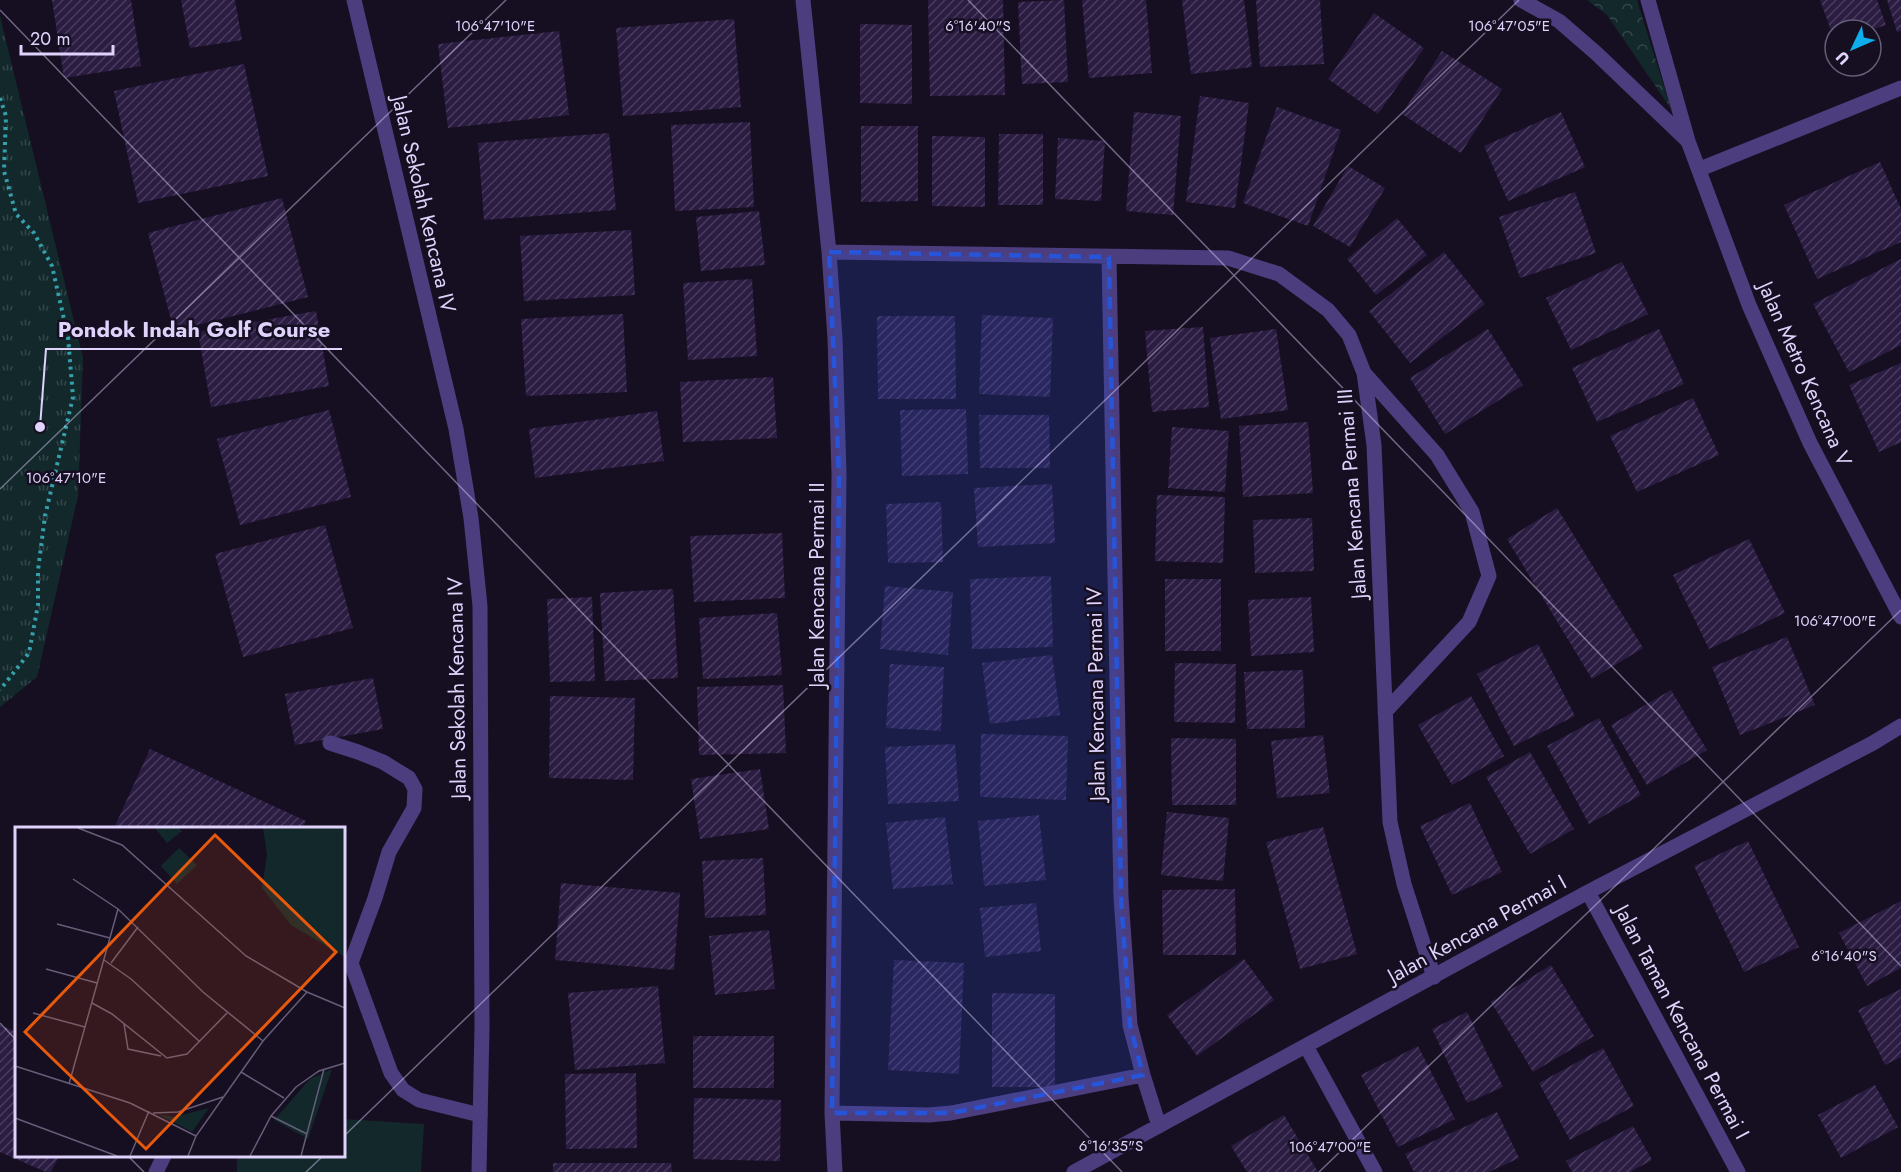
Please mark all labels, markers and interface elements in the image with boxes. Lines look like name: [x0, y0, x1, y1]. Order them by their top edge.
text: 106°47'10"E: [455, 15, 535, 37]
text: 6°16'40"S: [945, 15, 1011, 37]
text: 106°47'05"E: [1468, 15, 1550, 37]
scale bar: [21, 18, 112, 56]
north arrow: [1823, 18, 1883, 78]
text: 20 m: [30, 26, 70, 52]
text: U: [1830, 46, 1855, 70]
street label: Jalan Sekolah Kencana IV: [384, 90, 464, 316]
street label: Jalan Metro Kencana V: [1750, 274, 1859, 471]
callout: Pondok Indah Golf Course: [46, 309, 342, 349]
text: Pondok Indah Golf Course: [58, 313, 330, 345]
street label: Jalan Kencana Permai III: [1330, 388, 1375, 603]
text: 106°47'10"E: [26, 467, 106, 489]
street label: Jalan Kencana Permai II: [802, 482, 832, 691]
street label: Jalan Sekolah Kencana IV: [440, 577, 474, 802]
street label: Jalan Kencana Permai IV: [1079, 587, 1113, 804]
text: 106°47'00"E: [1794, 610, 1876, 632]
inset map: [15, 827, 345, 1157]
street label: Jalan Kencana Permai I: [1379, 867, 1572, 992]
street label: Jalan Taman Kencana Permai I: [1606, 897, 1757, 1145]
text: 6°16'40"S: [1811, 945, 1877, 967]
text: 6°16'35"S: [1079, 1135, 1143, 1157]
text: 106°47'00"E: [1289, 1136, 1371, 1158]

